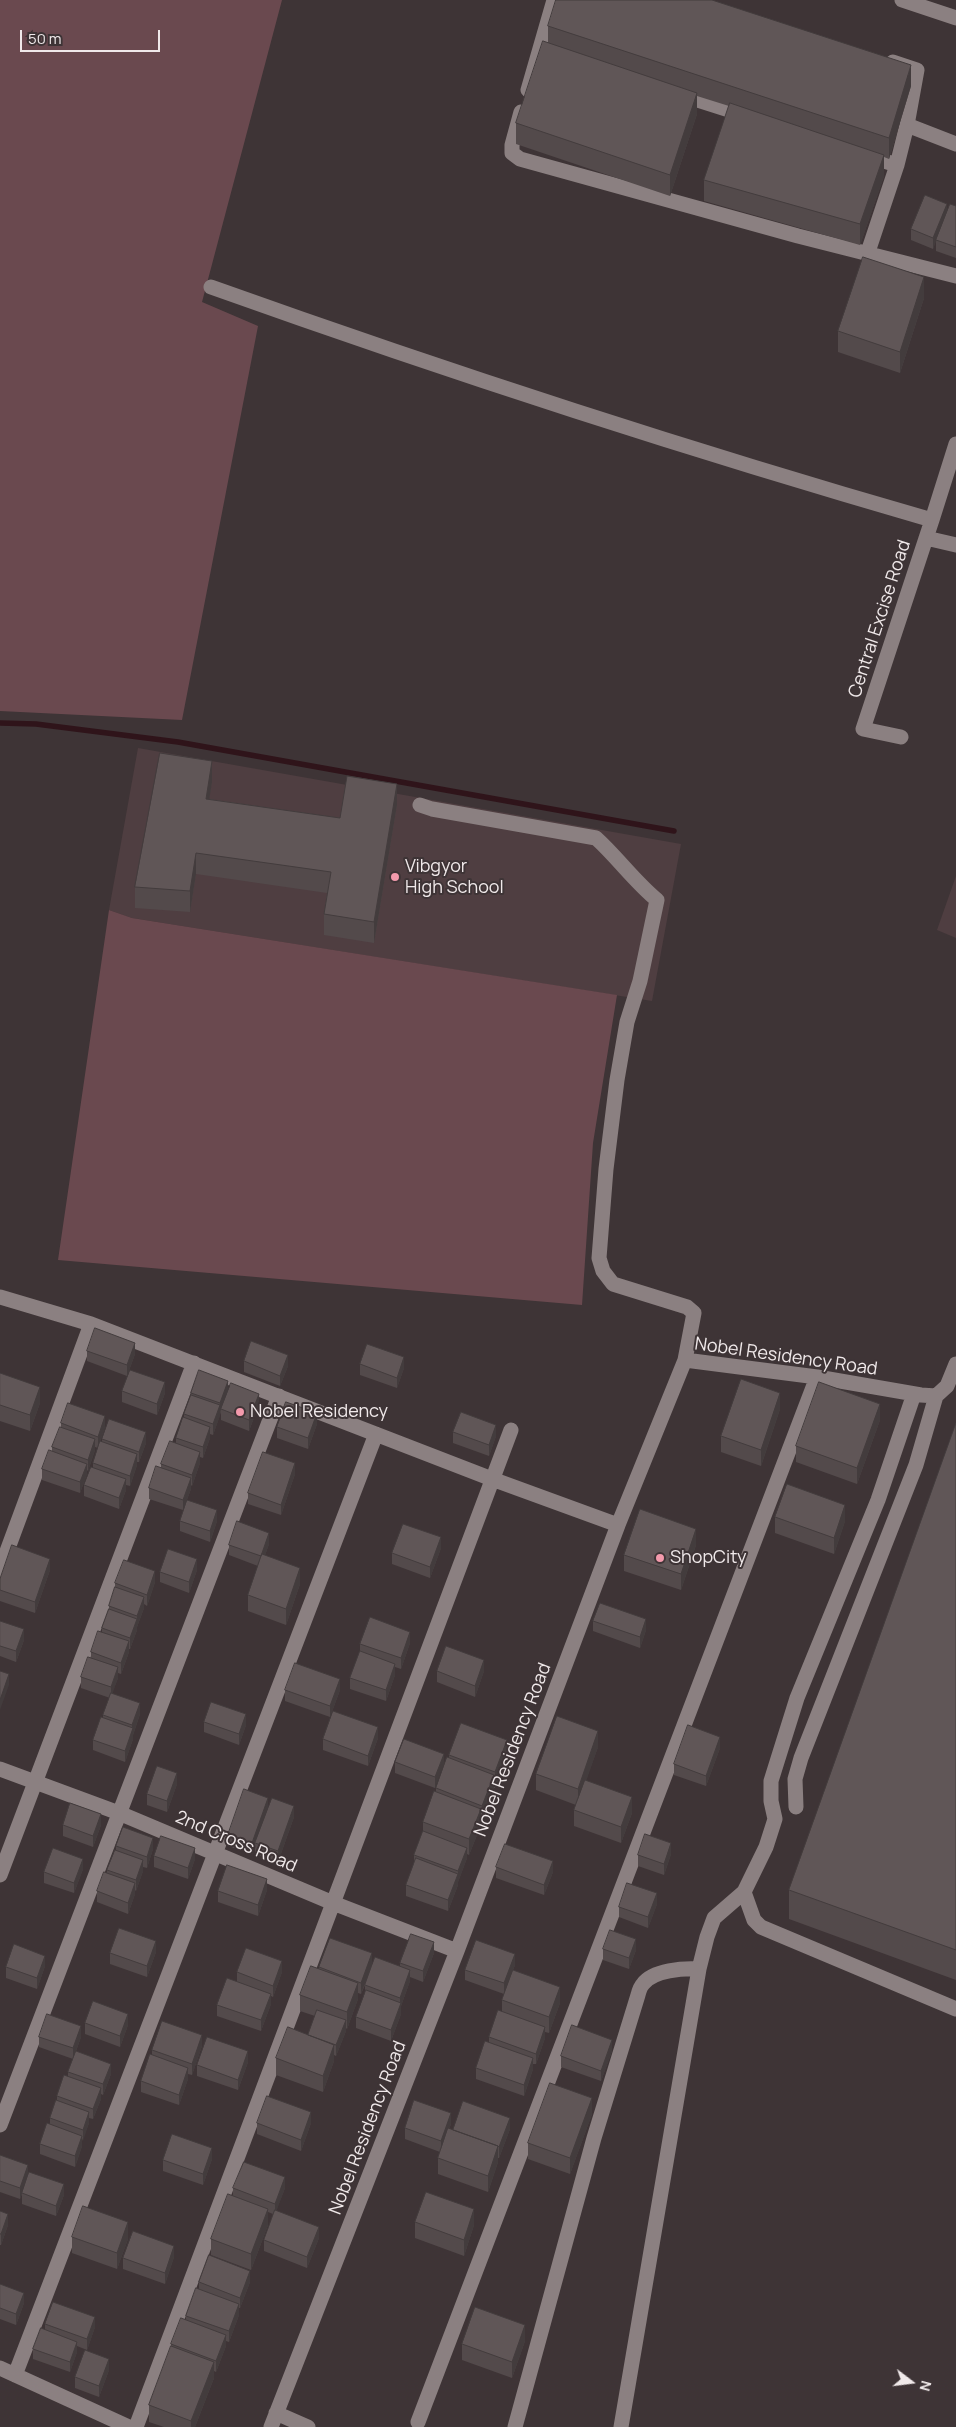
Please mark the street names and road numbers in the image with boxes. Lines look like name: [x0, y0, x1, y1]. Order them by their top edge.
street label: Central Excise Road: [844, 537, 916, 701]
street label: Nobel Residency Road: [693, 1333, 879, 1381]
street label: Nobel Residency Road: [470, 1660, 556, 1840]
street label: 2nd Cross Road: [172, 1807, 300, 1877]
street label: Nobel Residency Road: [325, 2038, 411, 2218]

